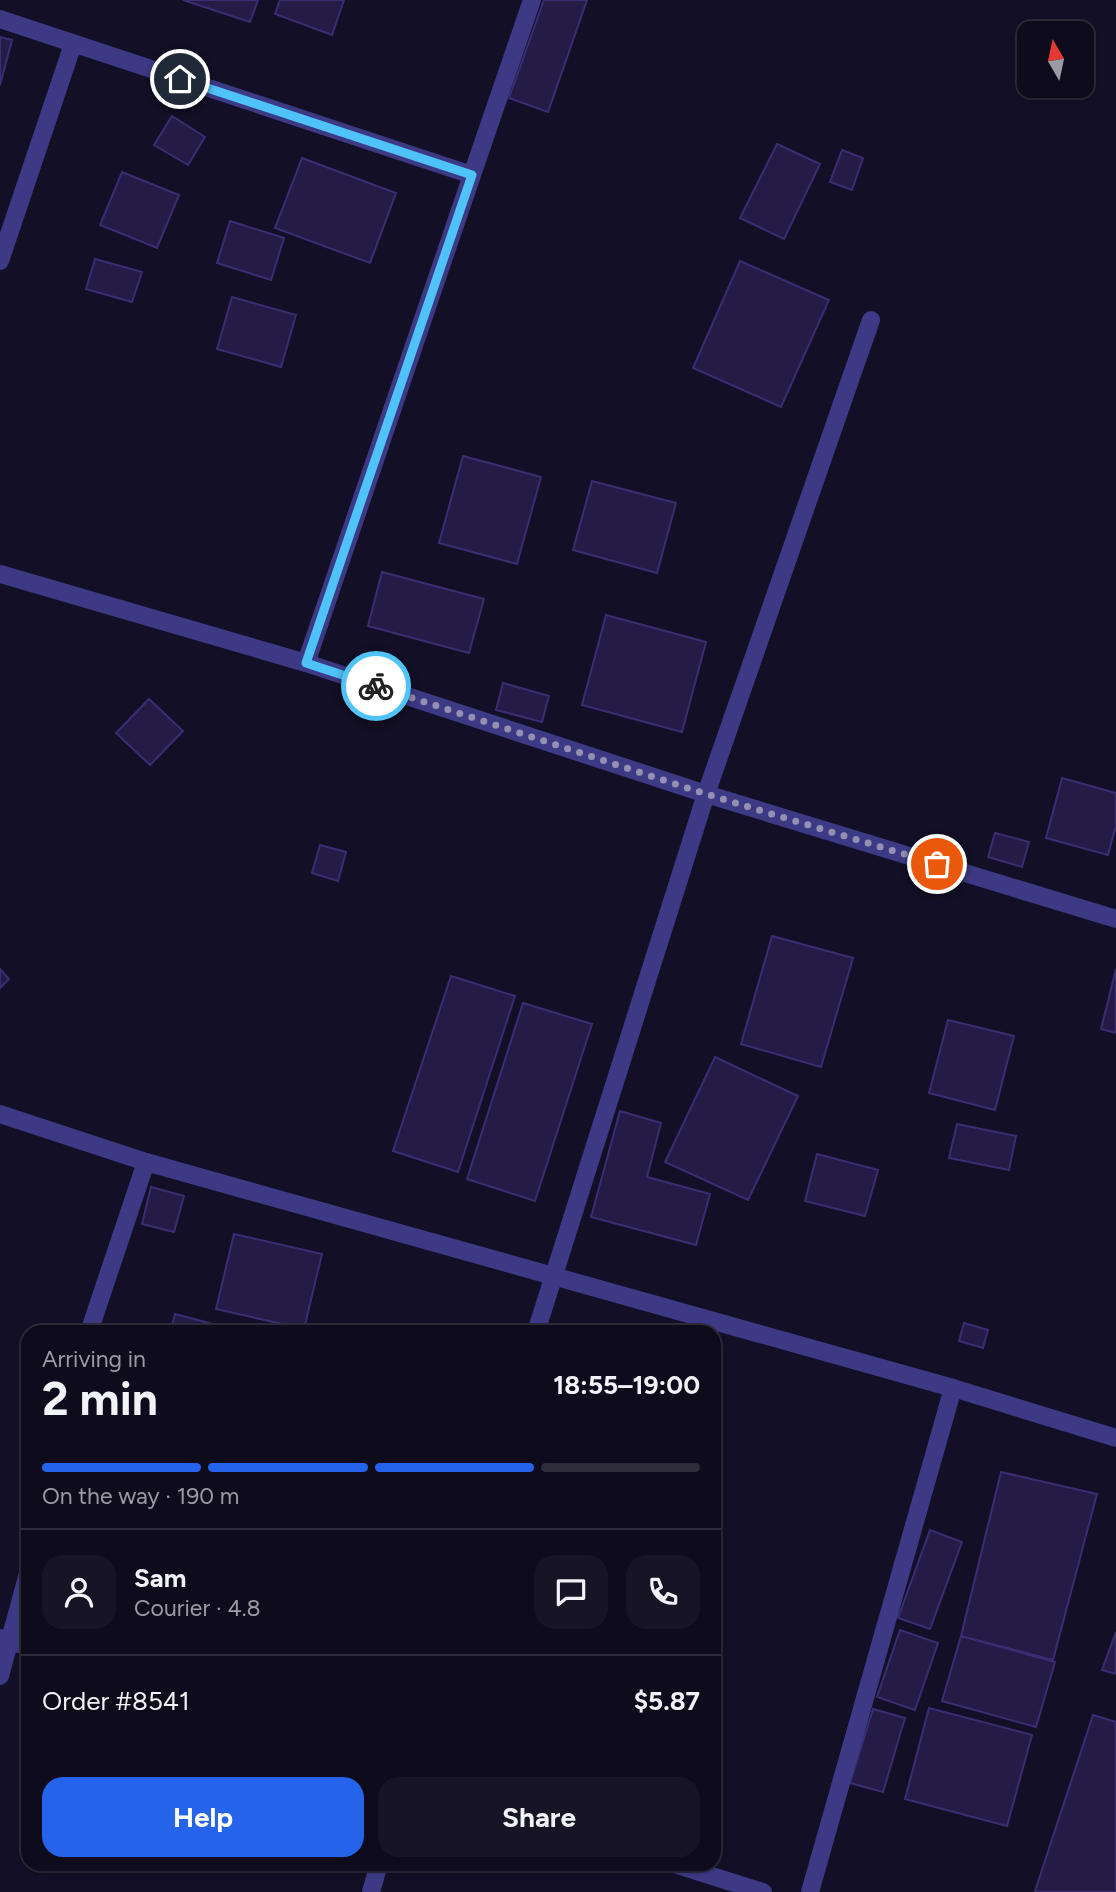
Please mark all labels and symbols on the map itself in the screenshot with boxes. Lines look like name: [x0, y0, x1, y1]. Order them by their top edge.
north arrow: [1017, 21, 1094, 98]
pin: [150, 49, 210, 109]
courier: [341, 651, 411, 721]
pin: [907, 834, 967, 894]

